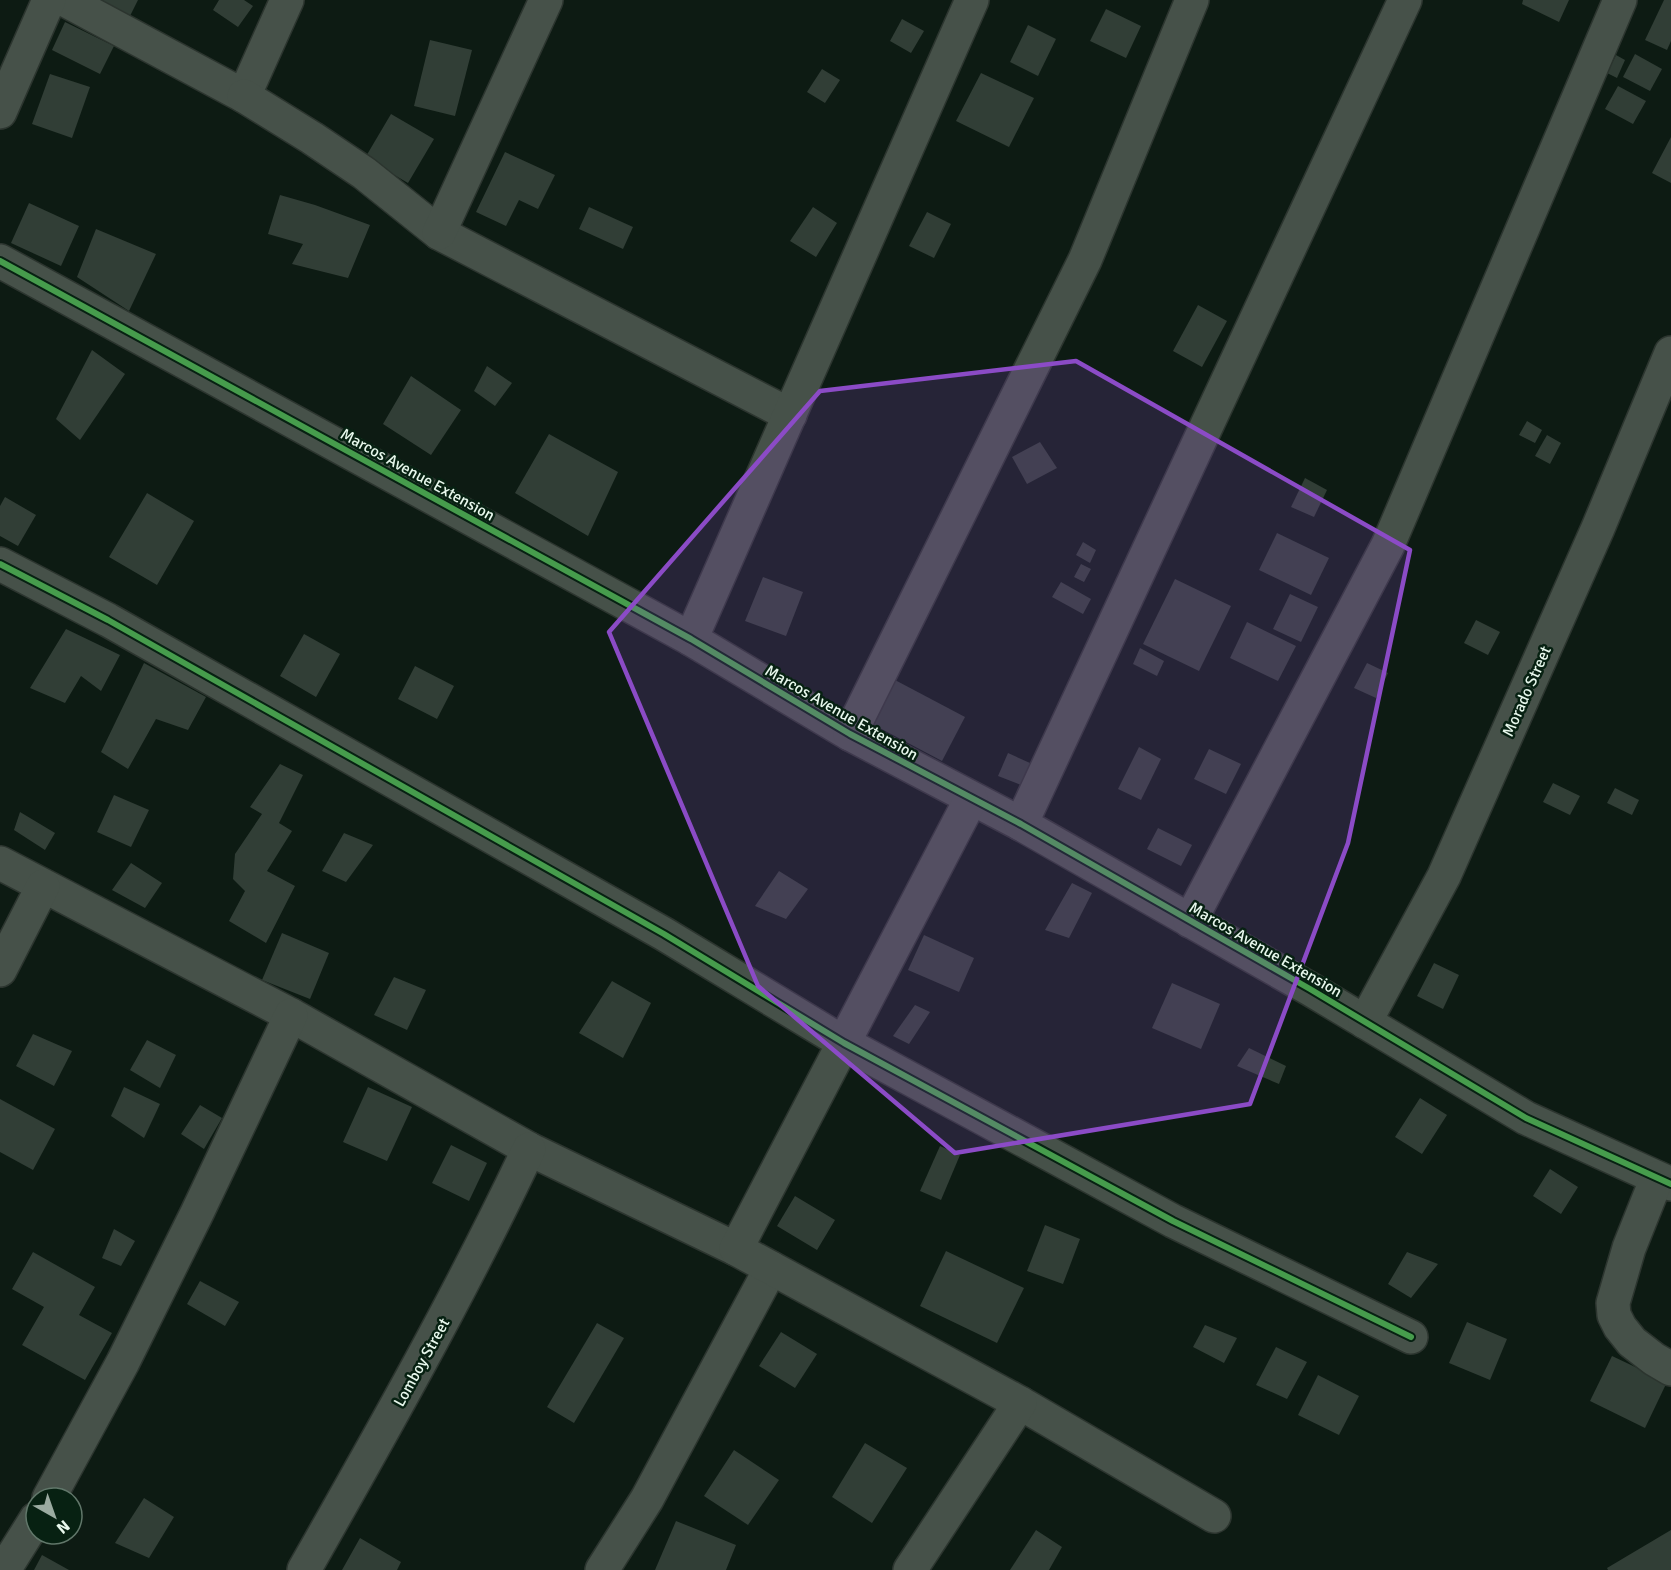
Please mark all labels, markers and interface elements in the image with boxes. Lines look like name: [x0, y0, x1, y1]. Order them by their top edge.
street label: Marcos Avenue Extension: [337, 424, 498, 526]
street label: Morado Street: [1498, 643, 1556, 740]
street label: Marcos Avenue Extension: [761, 661, 922, 765]
street label: Marcos Avenue Extension: [1185, 898, 1346, 1002]
street label: Lomboy Street: [389, 1314, 455, 1410]
north arrow: [24, 1486, 84, 1546]
text: N: [52, 1515, 74, 1538]

